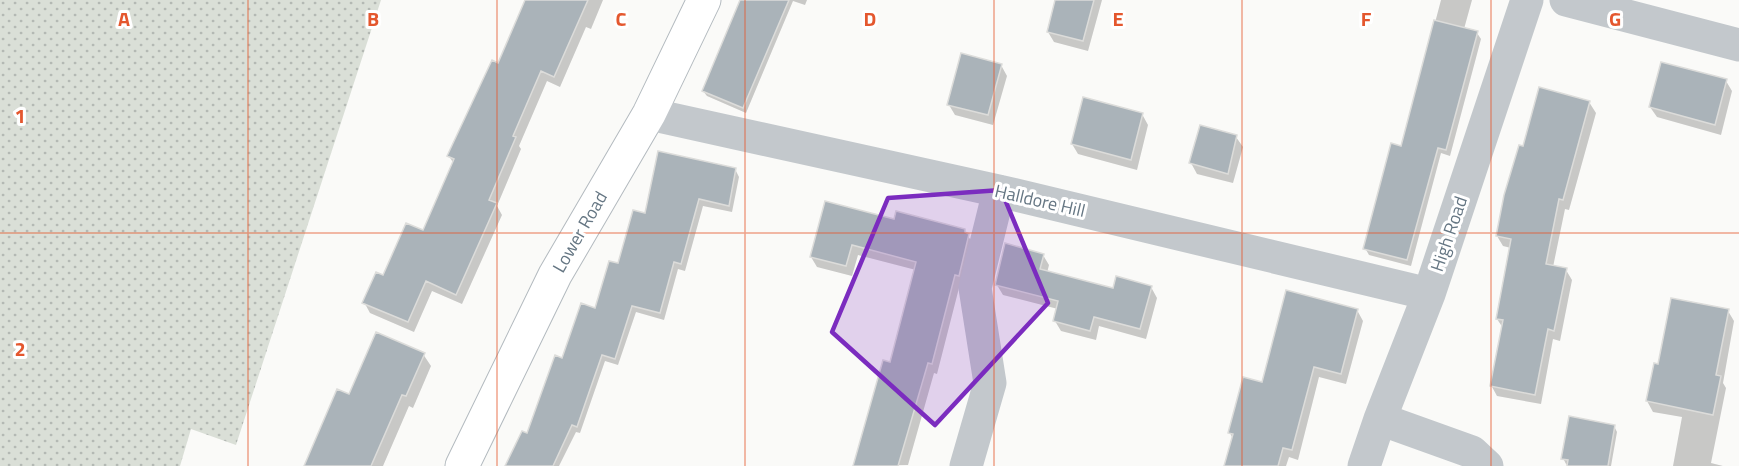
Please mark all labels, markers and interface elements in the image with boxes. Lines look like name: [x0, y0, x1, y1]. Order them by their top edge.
text: A: [118, 3, 130, 34]
text: B: [367, 3, 379, 34]
text: C: [616, 3, 627, 34]
text: D: [864, 3, 876, 34]
text: E: [1112, 3, 1124, 34]
text: F: [1361, 3, 1372, 34]
text: G: [1609, 3, 1621, 34]
text: 1: [14, 100, 26, 131]
street label: Halldore Hill: [992, 177, 1088, 224]
street label: Lower Road: [545, 186, 614, 277]
street label: High Road: [1423, 193, 1474, 275]
text: 2: [14, 333, 26, 364]

